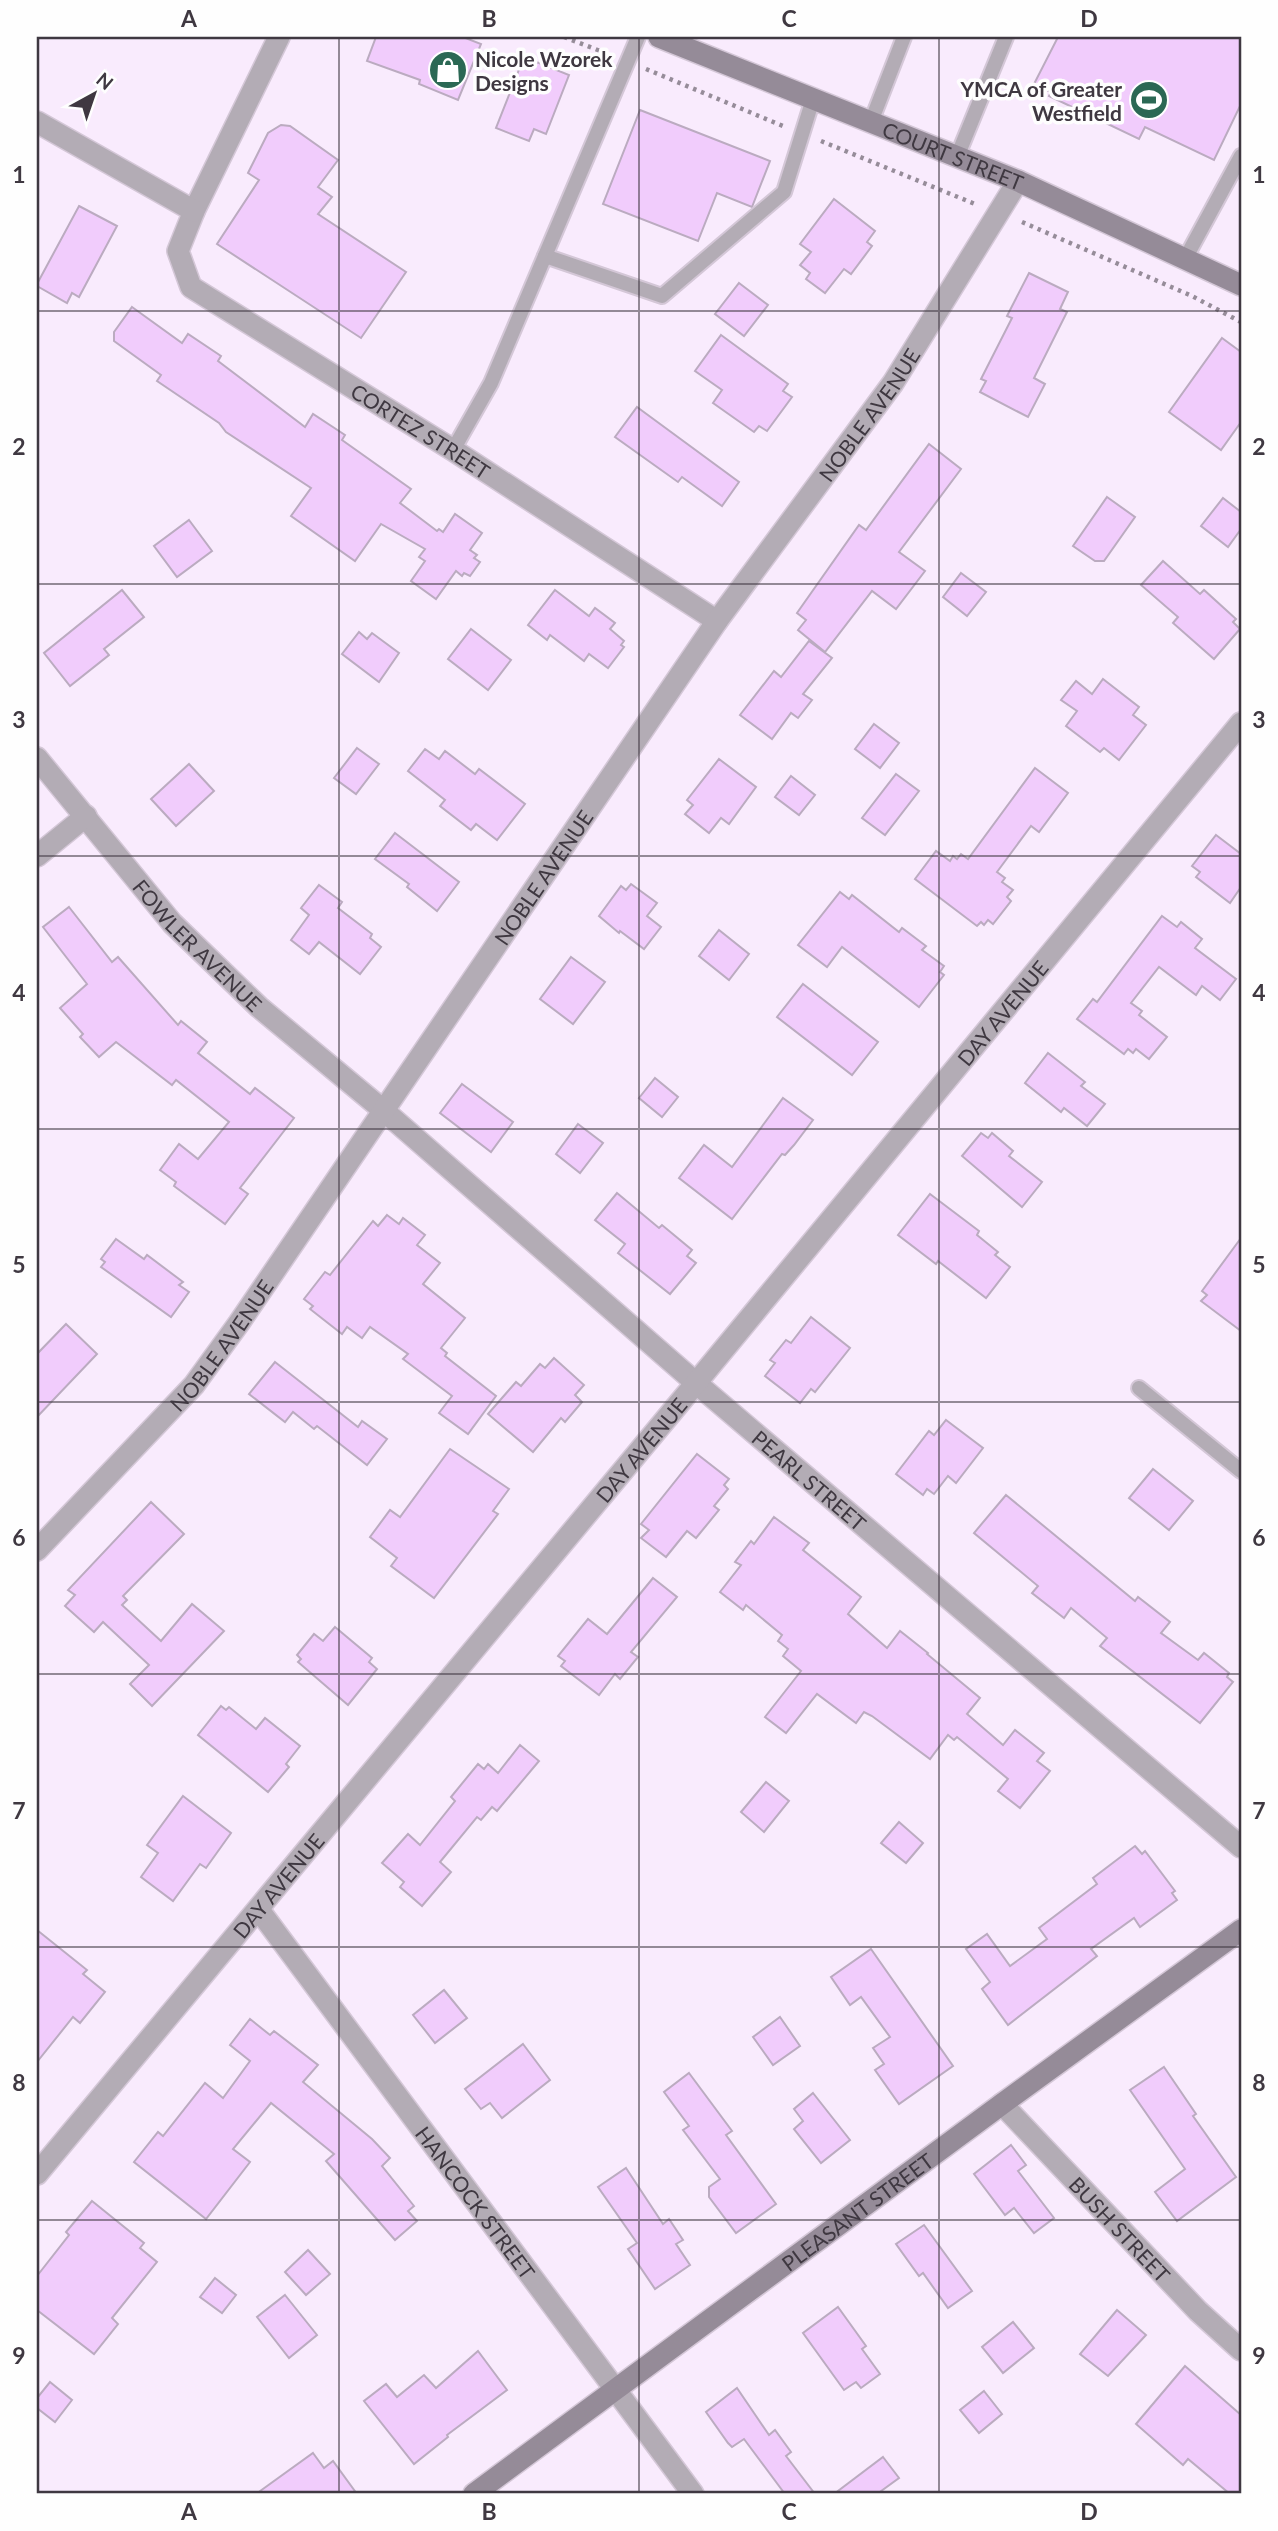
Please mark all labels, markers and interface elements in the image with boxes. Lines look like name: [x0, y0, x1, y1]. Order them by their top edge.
text: A: [180, 4, 198, 32]
text: B: [481, 4, 497, 32]
text: C: [781, 4, 797, 32]
text: D: [1080, 4, 1098, 32]
place label: Nicole Wzorek Designs: [475, 46, 613, 95]
shop icon: Nicole Wzorek Designs: [427, 49, 469, 91]
north arrow: [60, 60, 130, 130]
text: N: [92, 67, 118, 94]
place label: YMCA of Greater Westfield: [960, 76, 1122, 125]
sports icon: YMCA of Greater Westfield: [1128, 79, 1170, 121]
street label: COURT STREET: [879, 116, 1028, 195]
text: 1: [12, 160, 26, 188]
text: 1: [1252, 160, 1266, 188]
street label: NOBLE AVENUE: [813, 343, 924, 486]
street label: CORTEZ STREET: [347, 377, 496, 484]
text: 2: [12, 432, 26, 460]
text: 2: [1252, 432, 1266, 460]
text: 3: [12, 705, 26, 733]
text: 3: [1252, 705, 1266, 733]
street label: NOBLE AVENUE: [488, 805, 597, 949]
street label: FOWLER AVENUE: [129, 874, 268, 1016]
street label: DAY AVENUE: [951, 955, 1052, 1070]
text: 4: [12, 978, 26, 1006]
text: 4: [1252, 978, 1266, 1006]
text: 5: [12, 1250, 26, 1278]
text: 5: [1252, 1250, 1266, 1278]
street label: NOBLE AVENUE: [164, 1274, 278, 1416]
street label: DAY AVENUE: [590, 1392, 691, 1507]
street label: PEARL STREET: [748, 1424, 872, 1536]
text: 6: [12, 1523, 26, 1551]
text: 6: [1252, 1523, 1266, 1551]
text: 7: [12, 1796, 26, 1824]
text: 7: [1252, 1796, 1266, 1824]
street label: DAY AVENUE: [227, 1828, 328, 1942]
text: 8: [12, 2068, 26, 2096]
text: 8: [1252, 2068, 1266, 2096]
street label: HANCOCK STREET: [411, 2121, 541, 2284]
street label: PLEASANT STREET: [776, 2147, 938, 2275]
street label: BUSH STREET: [1065, 2171, 1176, 2287]
text: 9: [12, 2341, 26, 2369]
text: 9: [1252, 2341, 1266, 2369]
text: A: [180, 2497, 198, 2525]
text: B: [481, 2497, 497, 2525]
text: C: [781, 2497, 797, 2525]
text: D: [1080, 2497, 1098, 2525]

